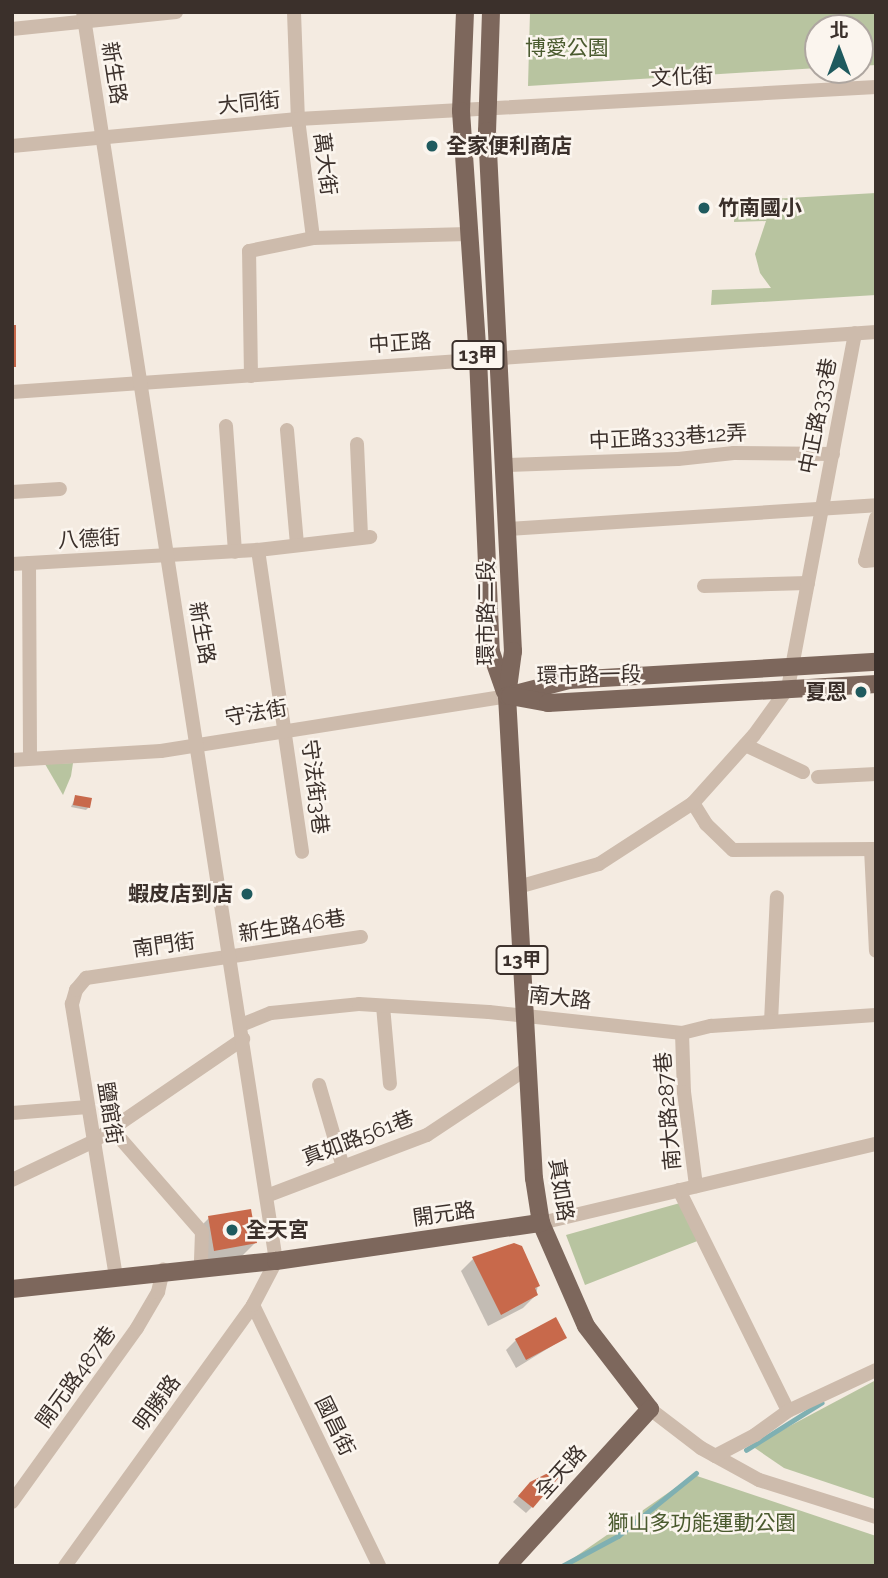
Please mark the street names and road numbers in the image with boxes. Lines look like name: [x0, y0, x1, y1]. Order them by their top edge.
street label: 新生路: [97, 40, 131, 106]
street label: 文化街: [650, 63, 714, 91]
street label: 大同街: [216, 87, 282, 119]
street label: 萬大街: [309, 131, 341, 197]
street label: 中正路: [368, 328, 432, 358]
road number: 13甲: [450, 340, 506, 370]
street label: 中正路333巷: [794, 356, 842, 476]
street label: 中正路333巷12弄: [588, 420, 748, 454]
street label: 八德街: [57, 525, 121, 553]
street label: 環市路二段: [473, 561, 499, 665]
street label: 新生路: [184, 600, 220, 666]
street label: 環市路一段: [536, 661, 642, 689]
street label: 守法街: [223, 695, 289, 731]
street label: 守法街3巷: [297, 738, 333, 836]
street label: 新生路46巷: [237, 905, 347, 947]
street label: 南門街: [131, 928, 197, 962]
road number: 13甲: [494, 944, 550, 976]
street label: 南大路: [527, 982, 593, 1014]
street label: 南大路287巷: [650, 1051, 686, 1171]
street label: 鹽館街: [93, 1080, 127, 1146]
street label: 真如路561巷: [299, 1105, 417, 1171]
street label: 真如路: [544, 1157, 578, 1223]
street label: 開元路: [411, 1197, 477, 1231]
street label: 開元路487巷: [31, 1321, 121, 1433]
street label: 明勝路: [128, 1370, 186, 1436]
street label: 國昌街: [310, 1392, 360, 1460]
street label: 全天路: [531, 1440, 591, 1504]

